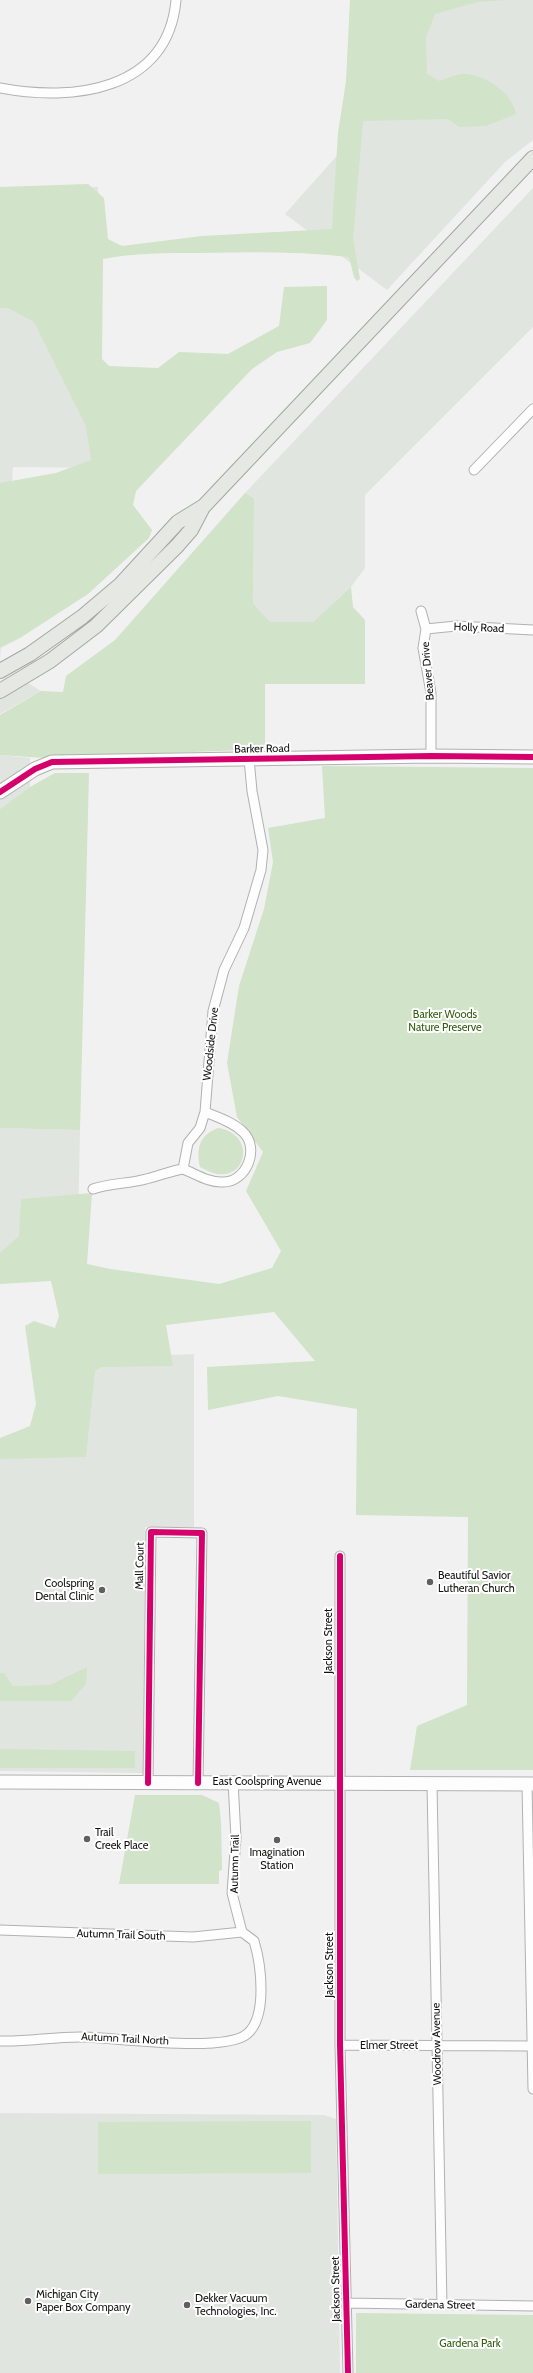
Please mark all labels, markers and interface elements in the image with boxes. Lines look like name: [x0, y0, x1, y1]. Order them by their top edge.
street label: Holly Road: [453, 621, 505, 635]
street label: Beaver Drive: [419, 641, 437, 701]
street label: Barker Road: [234, 742, 290, 756]
street label: Woodside Drive: [201, 1007, 221, 1081]
park label: Barker Woods Nature Preserve: [408, 1008, 482, 1034]
street label: Mall Court: [133, 1542, 147, 1590]
place label: Beautiful Savior Lutheran Church: [438, 1569, 515, 1595]
place label: Coolspring Dental Clinic: [35, 1577, 94, 1603]
marker: Beautiful Savior Lutheran Church: [425, 1577, 435, 1587]
marker: Coolspring Dental Clinic: [97, 1585, 107, 1595]
street label: Jackson Street: [322, 1608, 336, 1674]
street label: East Coolspring Avenue: [213, 1775, 321, 1789]
place label: Trail Creek Place: [95, 1826, 148, 1852]
marker: Trail Creek Place: [82, 1834, 92, 1844]
street label: Autumn Trail: [228, 1835, 242, 1893]
marker: Imagination Station: [272, 1835, 282, 1845]
place label: Imagination Station: [249, 1846, 305, 1872]
street label: Autumn Trail South: [76, 1927, 166, 1943]
street label: Jackson Street: [323, 1932, 337, 1998]
street label: Woodrow Avenue: [430, 2002, 444, 2086]
street label: Autumn Trail North: [81, 2030, 169, 2048]
street label: Elmer Street: [360, 2039, 418, 2053]
street label: Jackson Street: [329, 2256, 343, 2322]
place label: Michigan City Paper Box Company: [36, 2288, 131, 2314]
place label: Dekker Vacuum Technologies, Inc.: [195, 2292, 277, 2318]
marker: Michigan City Paper Box Company: [23, 2296, 33, 2306]
street label: Gardena Street: [405, 2298, 475, 2312]
marker: Dekker Vacuum Technologies, Inc.: [182, 2300, 192, 2310]
park label: Gardena Park: [439, 2337, 501, 2351]

